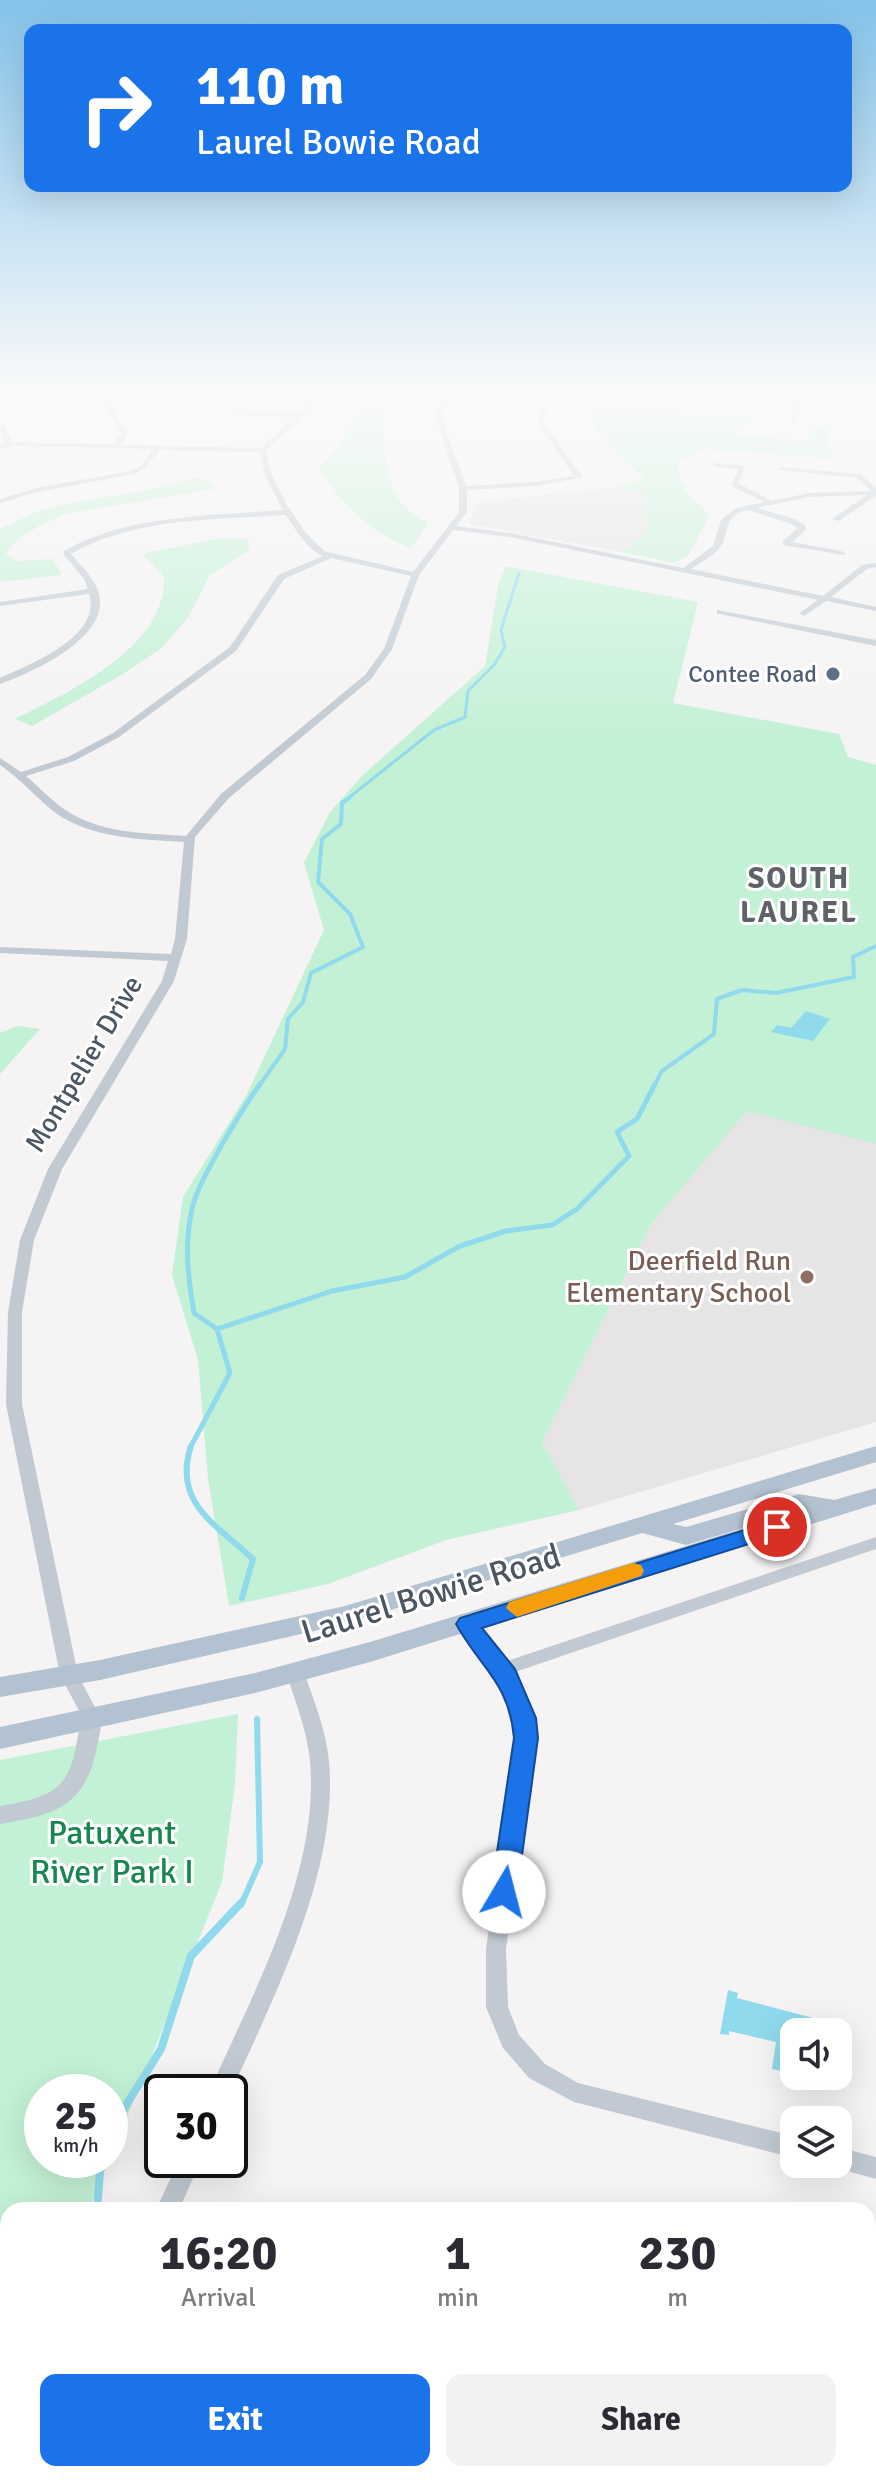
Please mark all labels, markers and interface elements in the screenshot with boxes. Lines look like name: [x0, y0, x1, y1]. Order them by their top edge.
text: 110 m: [196, 51, 344, 120]
icon: right: [64, 56, 168, 160]
text: Laurel Bowie Road: [196, 120, 481, 165]
place label: Contee Road: [688, 659, 817, 689]
marker: Contee Road: [824, 665, 842, 683]
district label: SOUTH LAUREL: [740, 860, 858, 931]
street label: Montpelier Drive: [18, 970, 150, 1158]
place label: Deerfield Run Elementary School: [566, 1244, 791, 1310]
marker: Deerfield Run Elementary School: [798, 1268, 816, 1286]
pin: [743, 1493, 811, 1561]
icon: arrive: [755, 1505, 799, 1549]
street label: Laurel Bowie Road: [296, 1535, 566, 1653]
park label: Patuxent River Park I: [30, 1812, 194, 1893]
position arrow: [462, 1850, 546, 1934]
map controls: [780, 2018, 852, 2178]
button: sound: [780, 2018, 852, 2090]
speed limit sign: 30: [144, 2074, 248, 2178]
text: 25: [54, 2091, 98, 2141]
button: layers: [780, 2106, 852, 2178]
text: km/h: [53, 2133, 99, 2158]
text: 16:20: [160, 2224, 277, 2283]
text: 1: [445, 2224, 471, 2283]
text: 230: [639, 2224, 716, 2283]
text: Arrival: [181, 2282, 256, 2314]
text: min: [437, 2282, 479, 2314]
text: m: [667, 2282, 688, 2314]
button: Exit: [40, 2374, 430, 2466]
button: Share: [446, 2374, 836, 2466]

